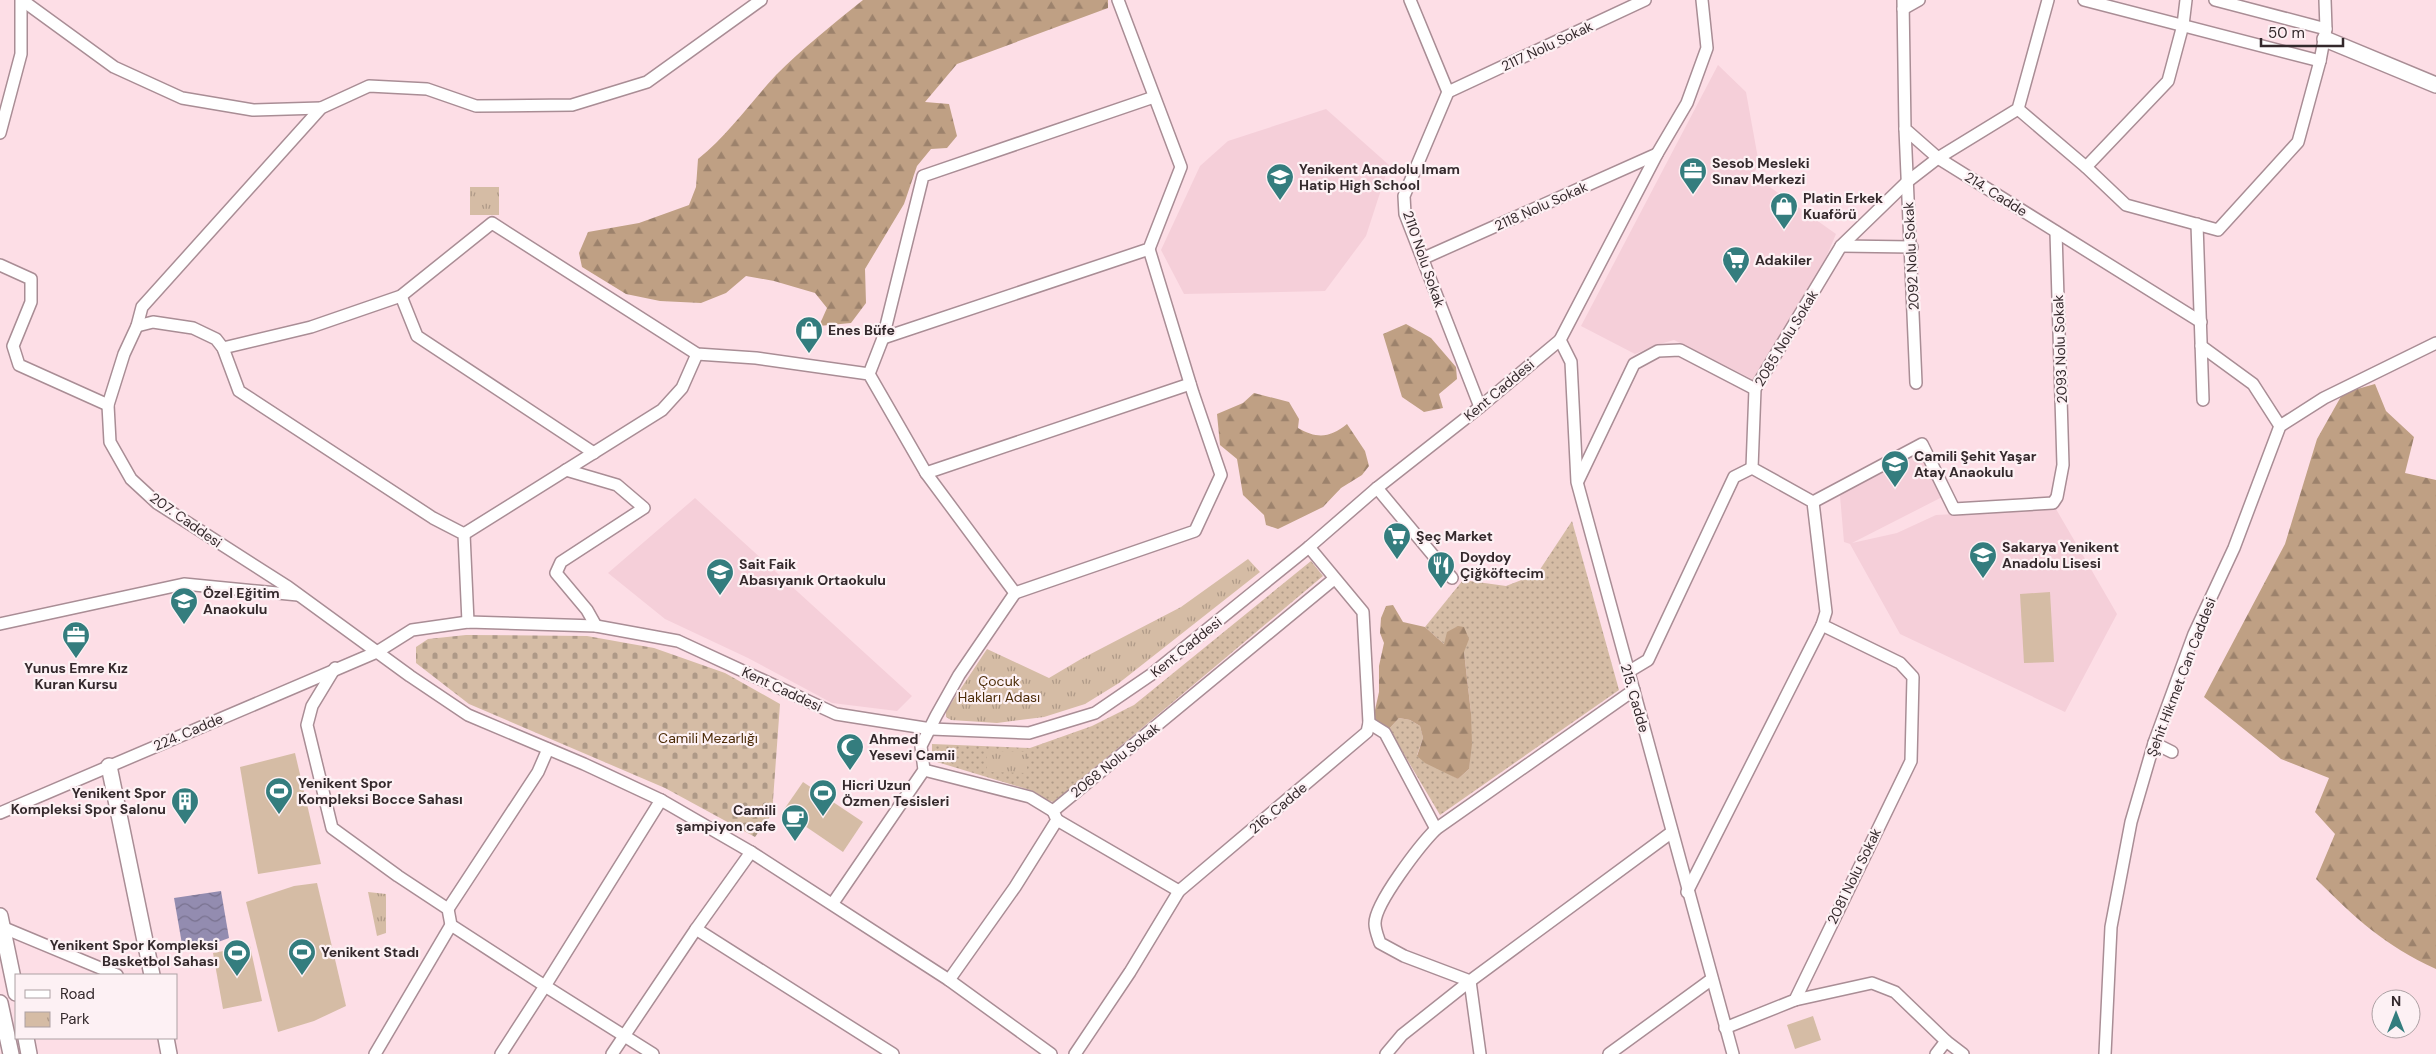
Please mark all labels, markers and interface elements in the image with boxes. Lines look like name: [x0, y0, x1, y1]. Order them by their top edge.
scale bar: [2261, 15, 2344, 47]
street label: 2117 Nolu Sokak: [1498, 17, 1596, 75]
text: 50 m: [2268, 23, 2305, 43]
place label: Sesob Mesleki Sınav Merkezi: [1712, 154, 1810, 188]
office icon: Sesob Mesleki Sınav Merkezi: [1678, 156, 1708, 195]
place label: Yenikent Anadolu Imam Hatip High School: [1299, 160, 1460, 194]
school or university icon: Yenikent Anadolu Imam Hatip High School: [1265, 162, 1295, 201]
street label: 214. Cadde: [1961, 168, 2031, 220]
street label: 2118 Nolu Sokak: [1492, 177, 1590, 235]
place label: Platin Erkek Kuaförü: [1803, 189, 1883, 223]
shop icon: Platin Erkek Kuaförü: [1769, 191, 1799, 230]
street label: 2092 Nolu Sokak: [1899, 201, 1923, 311]
street label: 2110 Nolu Sokak: [1399, 208, 1449, 310]
supermarket icon: Adakiler: [1721, 245, 1751, 284]
place label: Adakiler: [1755, 251, 1812, 269]
street label: 2085 Nolu Sokak: [1750, 287, 1822, 389]
street label: 2093 Nolu Sokak: [2049, 294, 2071, 404]
shop icon: Enes Büfe: [794, 315, 824, 354]
place label: Enes Büfe: [828, 321, 895, 339]
street label: Kent Caddesi: [1460, 355, 1538, 425]
place label: Camili Şehit Yaşar Atay Anaokulu: [1914, 447, 2037, 481]
school or university icon: Camili Şehit Yaşar Atay Anaokulu: [1880, 449, 1910, 488]
street label: 207. Caddesi: [146, 489, 226, 551]
supermarket icon: Şeç Market: [1382, 521, 1412, 560]
place label: Şeç Market: [1416, 527, 1493, 545]
place label: Sakarya Yenikent Anadolu Lisesi: [2002, 538, 2119, 572]
school or university icon: Sakarya Yenikent Anadolu Lisesi: [1968, 540, 1998, 579]
place label: Doydoy Çiğköftecim: [1460, 548, 1544, 582]
restaurant icon: Doydoy Çiğköftecim: [1426, 550, 1456, 589]
place label: Sait Faik Abasıyanık Ortaokulu: [739, 555, 886, 589]
school or university icon: Sait Faik Abasıyanık Ortaokulu: [705, 557, 735, 596]
place label: Özel Eğitim Anaokulu: [203, 584, 280, 618]
school or university icon: Özel Eğitim Anaokulu: [169, 586, 199, 625]
street label: Şehit Hikmet Can Caddesi: [2142, 595, 2220, 759]
street label: Kent Caddesi: [1147, 613, 1225, 681]
office icon: Yunus Emre Kız Kuran Kursu: [61, 620, 91, 659]
place label: Yunus Emre Kız Kuran Kursu: [24, 659, 128, 693]
street label: 215. Cadde: [1617, 662, 1653, 734]
street label: Kent Caddesi: [739, 663, 825, 715]
park label: Çocuk Hakları Adası: [958, 672, 1040, 706]
street label: 224. Cadde: [150, 709, 226, 755]
street label: 2068 Nolu Sokak: [1067, 719, 1163, 801]
park label: Camili Mezarlığı: [658, 729, 758, 747]
place label: Ahmed Yesevi Camii: [869, 730, 955, 764]
mosque icon: Ahmed Yesevi Camii: [835, 732, 865, 771]
place label: Yenikent Spor Kompleksi Bocce Sahası: [298, 774, 463, 808]
sports icon: Yenikent Spor Kompleksi Bocce Sahası: [264, 776, 294, 815]
place label: Hicri Uzun Özmen Tesisleri: [842, 776, 950, 810]
sports icon: Hicri Uzun Özmen Tesisleri: [808, 778, 838, 817]
street label: 216. Cadde: [1245, 778, 1311, 838]
place label: Yenikent Spor Kompleksi Spor Salonu: [11, 784, 166, 818]
building icon: Yenikent Spor Kompleksi Spor Salonu: [170, 786, 200, 825]
place label: Camili şampiyon cafe: [676, 801, 776, 835]
cafe icon: Camili şampiyon cafe: [780, 803, 810, 842]
street label: 2081 Nolu Sokak: [1823, 825, 1885, 927]
place label: Yenikent Spor Kompleksi Basketbol Sahası: [50, 936, 218, 970]
sports icon: Yenikent Stadı: [287, 937, 317, 976]
sports icon: Yenikent Spor Kompleksi Basketbol Sahası: [222, 938, 252, 977]
place label: Yenikent Stadı: [321, 943, 419, 961]
legend: [15, 974, 178, 1039]
text: Road: [60, 984, 95, 1004]
north arrow: [2371, 989, 2421, 1039]
text: N: [2391, 992, 2401, 1010]
text: Park: [60, 1009, 90, 1029]

